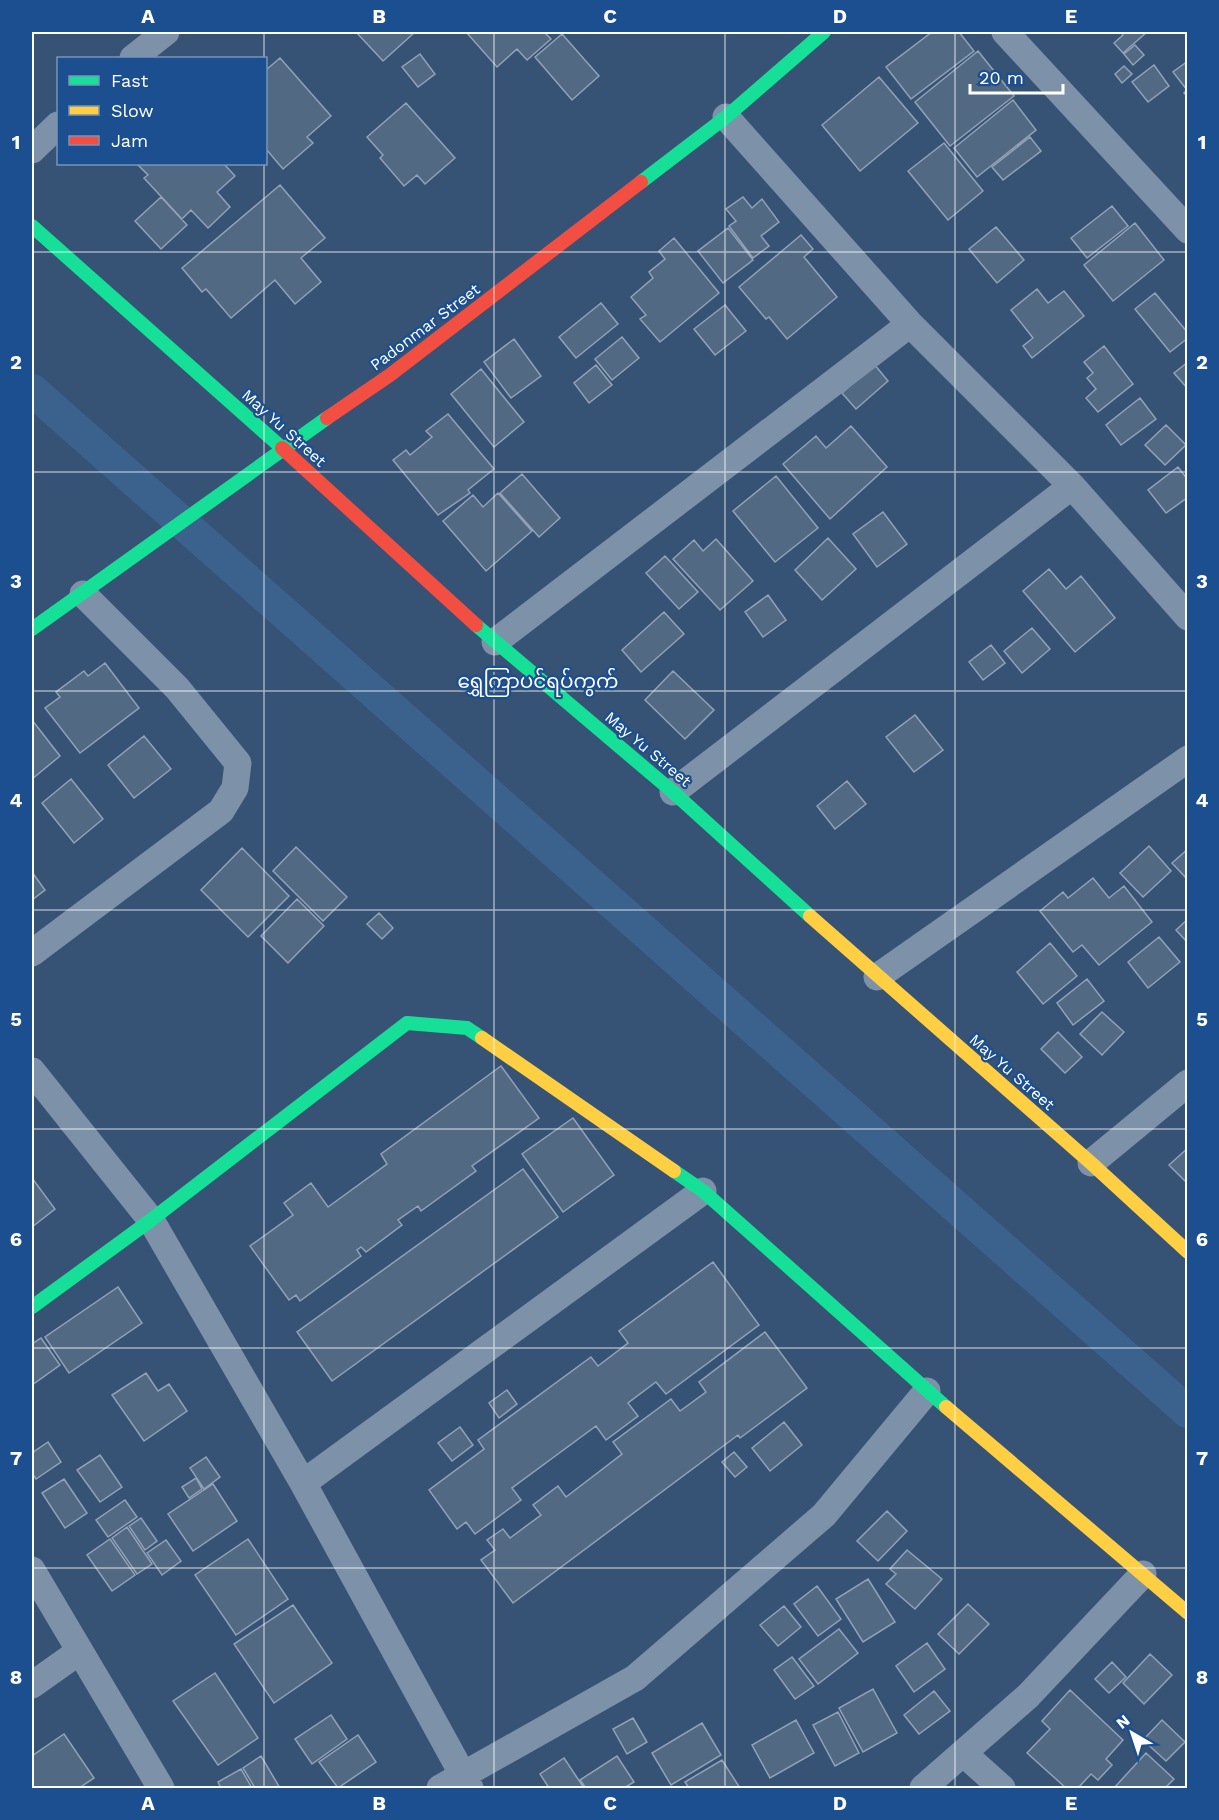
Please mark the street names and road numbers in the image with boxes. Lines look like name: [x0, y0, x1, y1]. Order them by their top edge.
street label: Padonmar Street: [366, 279, 484, 374]
street label: May Yu Street: [238, 385, 330, 471]
street label: May Yu Street: [601, 707, 695, 791]
street label: May Yu Street: [966, 1030, 1059, 1114]

